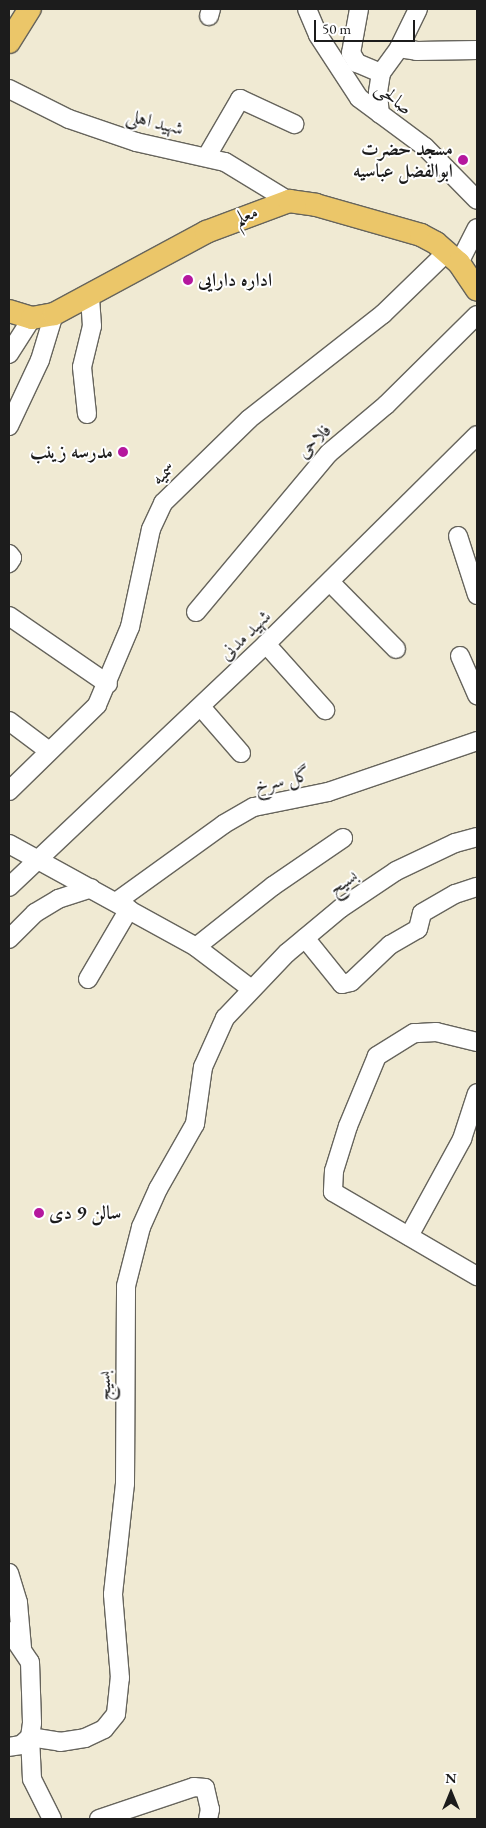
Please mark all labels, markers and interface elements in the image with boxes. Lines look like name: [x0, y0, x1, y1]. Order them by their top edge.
scale bar: [316, 10, 417, 42]
text: 50 m: [322, 19, 351, 38]
street label: صالحی: [371, 76, 417, 120]
street label: شهید اهلی: [124, 104, 186, 140]
place label: مسجد حضرت ابوالفضل عباسیه: [353, 138, 453, 182]
marker: مسجد حضرت ابوالفضل عباسیه: [457, 154, 469, 166]
street label: معلم: [231, 200, 261, 230]
place label: اداره دارایی: [198, 269, 272, 291]
marker: اداره دارایی: [182, 274, 194, 286]
street label: فلاحی: [292, 419, 336, 463]
place label: مدرسه زینب: [30, 441, 113, 463]
marker: مدرسه زینب: [117, 446, 129, 458]
street label: سمیه: [146, 456, 180, 490]
street label: شهید مدنی: [214, 605, 276, 665]
street label: گل سرخ: [252, 763, 312, 797]
street label: بسیح: [324, 864, 362, 900]
place label: سالن 9 دی: [49, 1202, 121, 1224]
marker: سالن 9 دی: [33, 1207, 45, 1219]
street label: بسیج: [92, 1370, 116, 1402]
north arrow: [426, 1768, 476, 1818]
text: N: [445, 1769, 457, 1787]

